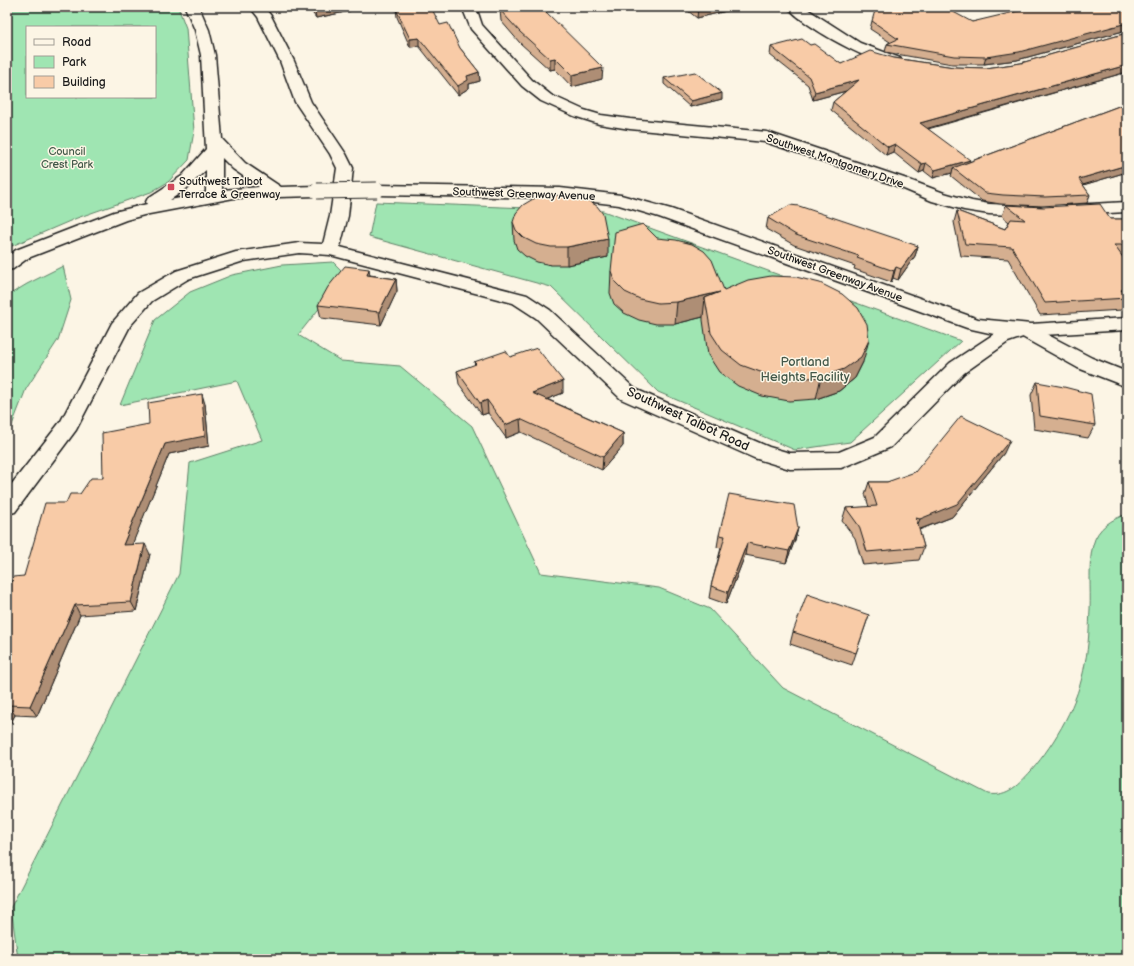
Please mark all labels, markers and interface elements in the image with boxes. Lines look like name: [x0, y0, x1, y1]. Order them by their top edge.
legend: [26, 26, 156, 98]
text: Road: [62, 35, 91, 50]
text: Park: [62, 55, 86, 70]
text: Building: [62, 75, 106, 90]
street label: Southwest Montgomery Drive: [764, 131, 906, 191]
park label: Council Crest Park: [41, 145, 94, 171]
place label: Southwest Talbot Terrace & Greenway: [179, 175, 280, 201]
marker: Southwest Talbot Terrace & Greenway: [166, 182, 176, 192]
street label: Southwest Greenway Avenue: [452, 185, 596, 203]
street label: Southwest Greenway Avenue: [766, 243, 905, 305]
park label: Portland Heights Facility: [760, 354, 850, 385]
street label: Southwest Talbot Road: [624, 384, 752, 454]

